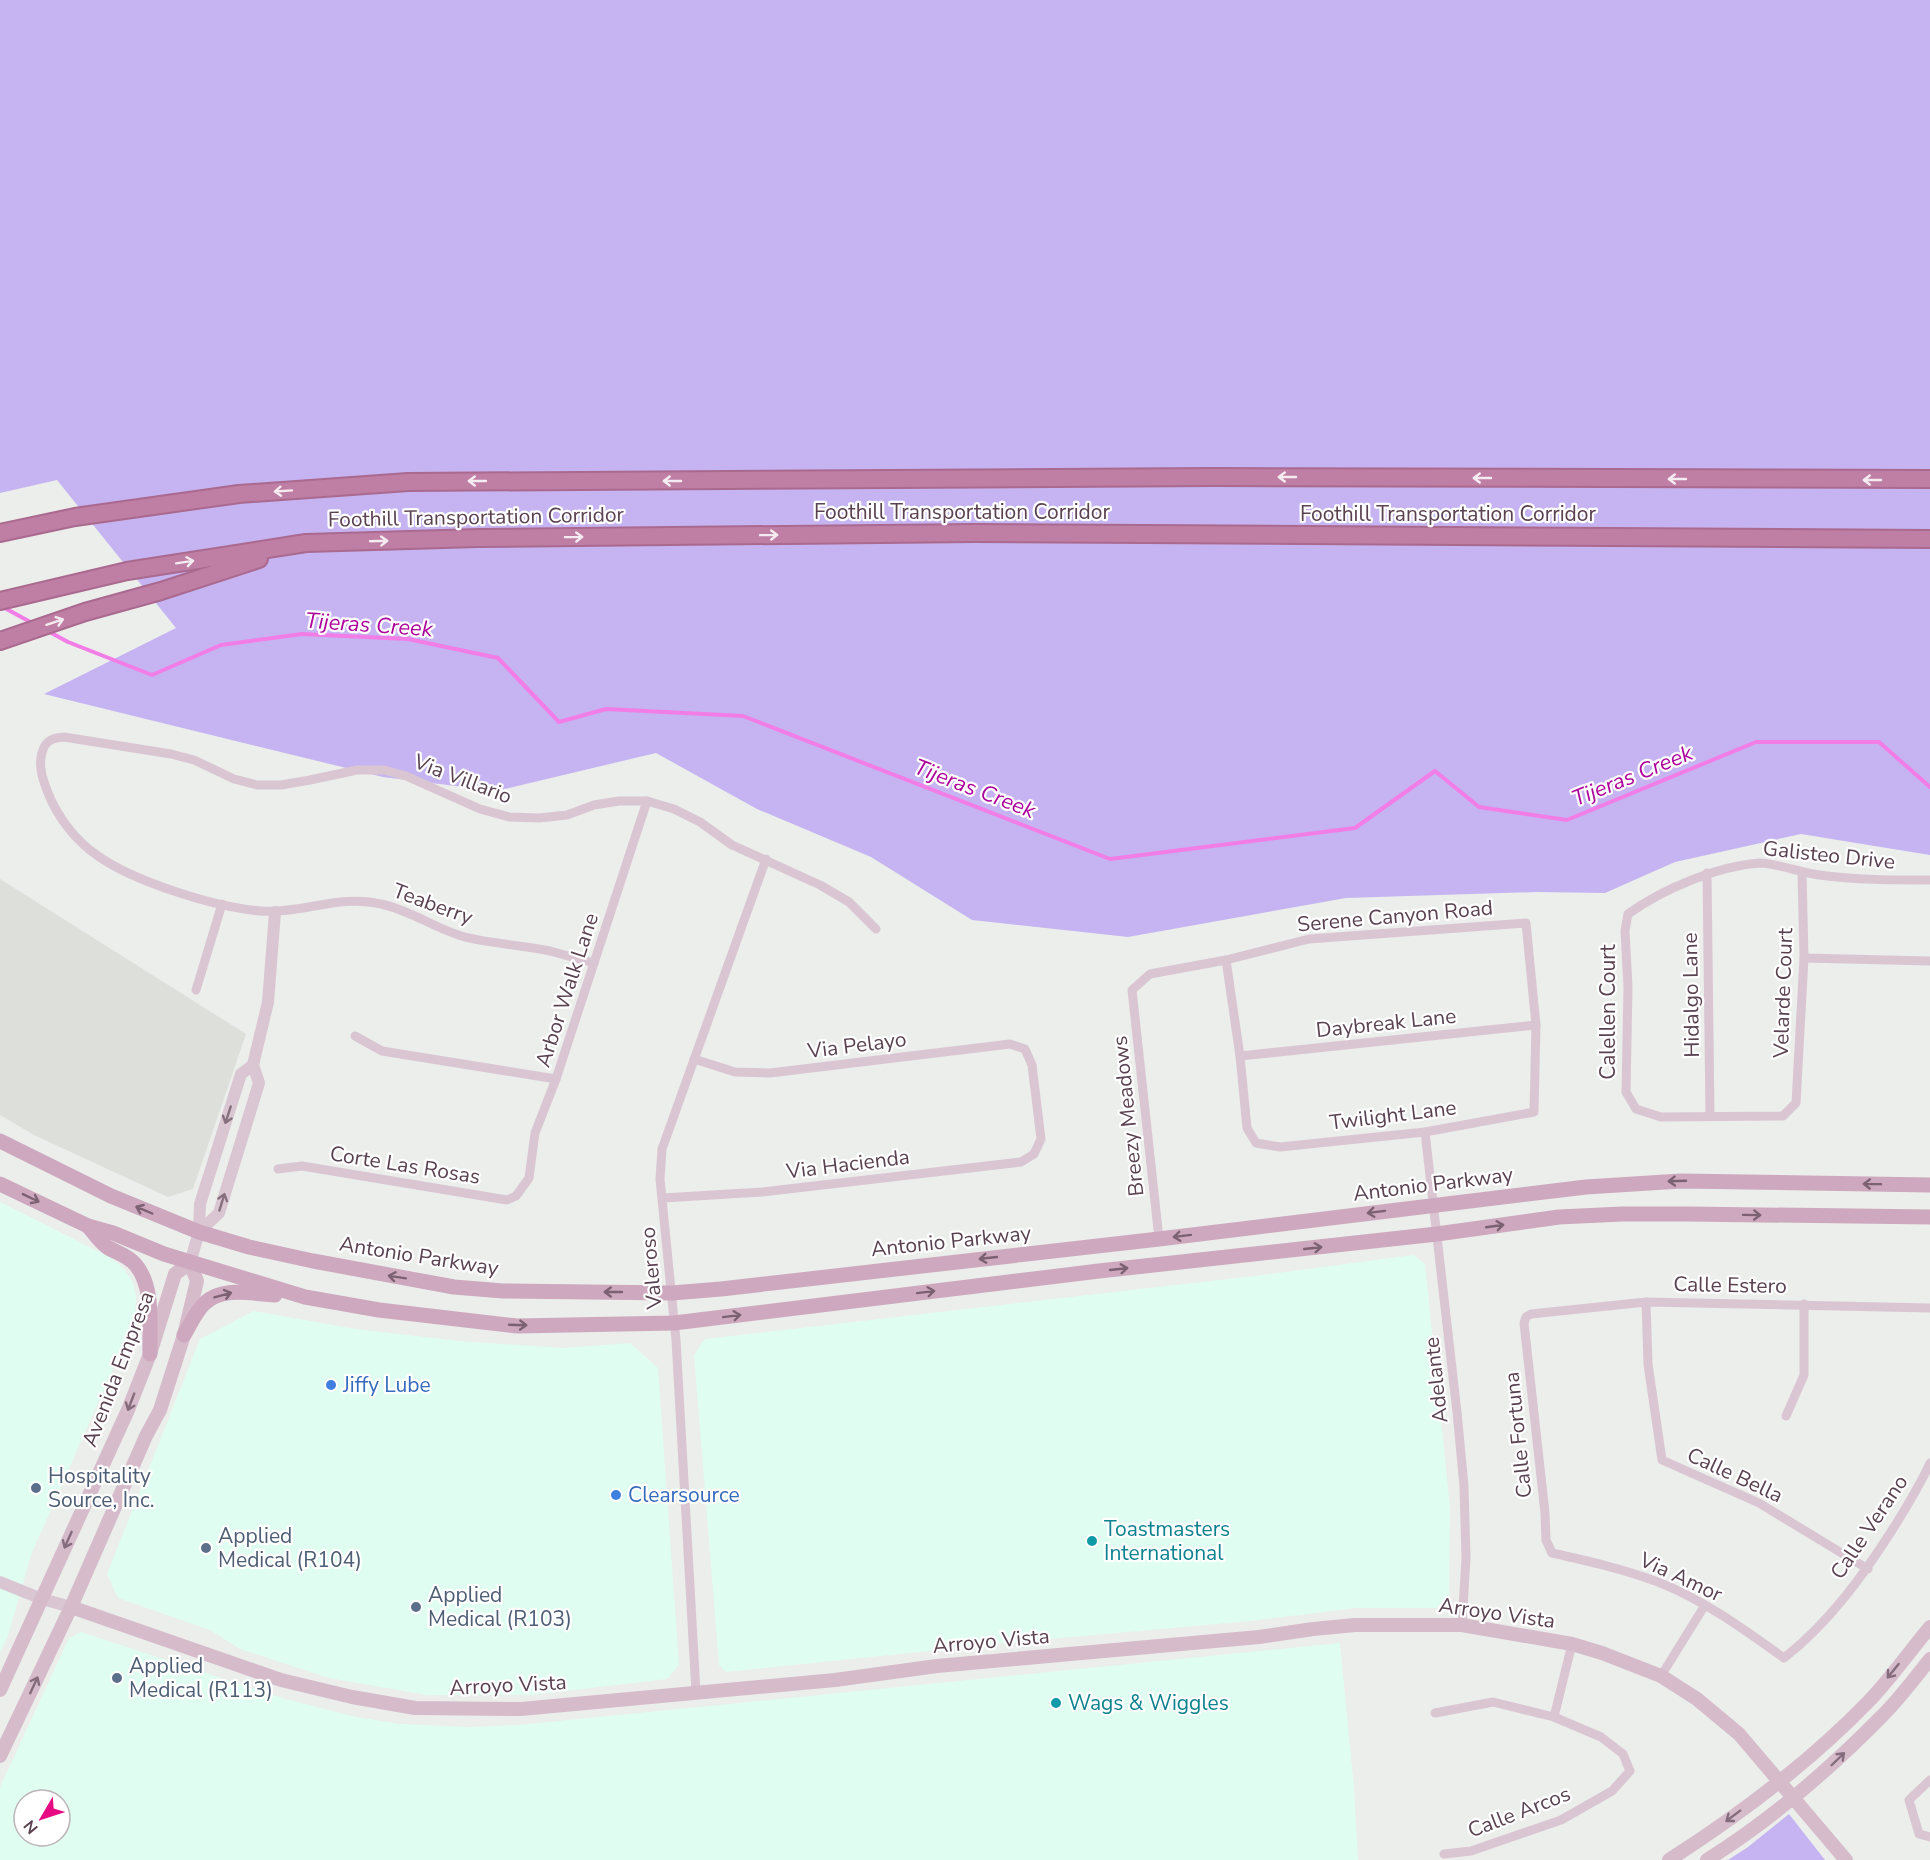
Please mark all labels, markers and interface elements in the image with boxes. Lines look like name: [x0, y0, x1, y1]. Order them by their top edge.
one-way arrow: [1277, 471, 1297, 483]
one-way arrow: [1472, 472, 1492, 484]
one-way arrow: [1667, 473, 1687, 485]
one-way arrow: [1862, 474, 1882, 486]
one-way arrow: [468, 475, 488, 487]
one-way arrow: [663, 475, 683, 487]
one-way arrow: [273, 485, 293, 496]
street label: Foothill Transportation Corridor: [814, 498, 1111, 526]
street label: Foothill Transportation Corridor: [328, 500, 625, 534]
street label: Foothill Transportation Corridor: [1300, 500, 1597, 528]
one-way arrow: [758, 529, 778, 541]
one-way arrow: [563, 531, 583, 543]
one-way arrow: [368, 535, 388, 547]
one-way arrow: [175, 556, 195, 567]
water label: Tijeras Creek: [304, 606, 435, 644]
one-way arrow: [45, 615, 64, 626]
water label: Tijeras Creek: [1567, 738, 1698, 814]
street label: Via Villario: [409, 747, 516, 810]
water label: Tijeras Creek: [910, 752, 1041, 826]
street label: Galisteo Drive: [1762, 834, 1896, 876]
street label: Teaberry: [389, 877, 477, 931]
street label: Serene Canyon Road: [1296, 893, 1494, 939]
street label: Arbor Walk Lane: [529, 909, 605, 1071]
street label: Velarde Court: [1767, 927, 1799, 1060]
street label: Hidalgo Lane: [1676, 932, 1706, 1058]
street label: Calellen Court: [1594, 944, 1622, 1080]
street label: Daybreak Lane: [1314, 1002, 1458, 1044]
street label: Via Pelayo: [805, 1025, 908, 1065]
street label: Breezy Meadows: [1106, 1034, 1150, 1198]
street label: Twilight Lane: [1328, 1093, 1458, 1137]
one-way arrow: [222, 1105, 233, 1124]
street label: Corte Las Rosas: [328, 1139, 482, 1191]
street label: Via Hacienda: [784, 1143, 911, 1186]
street label: Antonio Parkway: [1351, 1160, 1515, 1208]
one-way arrow: [1667, 1175, 1687, 1187]
one-way arrow: [1862, 1178, 1882, 1190]
one-way arrow: [21, 1193, 39, 1205]
one-way arrow: [217, 1193, 228, 1212]
one-way arrow: [136, 1204, 154, 1215]
one-way arrow: [1366, 1207, 1386, 1218]
one-way arrow: [1742, 1209, 1762, 1221]
street label: Antonio Parkway: [870, 1219, 1033, 1263]
one-way arrow: [1485, 1221, 1504, 1232]
street label: Valeroso: [633, 1226, 669, 1311]
street label: Antonio Parkway: [337, 1230, 501, 1282]
one-way arrow: [1173, 1231, 1192, 1242]
one-way arrow: [1303, 1242, 1323, 1253]
one-way arrow: [979, 1253, 999, 1264]
one-way arrow: [1109, 1263, 1129, 1274]
street label: Calle Estero: [1673, 1270, 1787, 1300]
one-way arrow: [387, 1271, 407, 1282]
one-way arrow: [604, 1286, 624, 1298]
street label: Avenida Empresa: [75, 1287, 161, 1451]
one-way arrow: [915, 1287, 935, 1298]
one-way arrow: [213, 1289, 232, 1301]
one-way arrow: [722, 1310, 742, 1321]
one-way arrow: [508, 1320, 528, 1331]
street label: Adelante: [1418, 1336, 1454, 1424]
street label: Calle Fortuna: [1497, 1370, 1539, 1500]
place label: Jiffy Lube: [342, 1371, 431, 1399]
marker: Jiffy Lube: [324, 1378, 338, 1392]
one-way arrow: [125, 1392, 136, 1411]
street label: Calle Bella: [1683, 1441, 1787, 1509]
place label: Hospitality Source, Inc.: [48, 1462, 155, 1514]
street label: Calle Verano: [1824, 1469, 1914, 1585]
marker: Hospitality Source, Inc.: [29, 1481, 43, 1495]
place label: Clearsource: [628, 1481, 740, 1509]
marker: Clearsource: [609, 1488, 623, 1502]
place label: Toastmasters International: [1104, 1515, 1230, 1567]
place label: Applied Medical (R104): [218, 1522, 362, 1574]
one-way arrow: [62, 1531, 73, 1549]
marker: Toastmasters International: [1085, 1534, 1099, 1548]
marker: Applied Medical (R104): [199, 1541, 213, 1555]
street label: Via Amor: [1634, 1545, 1727, 1609]
place label: Applied Medical (R103): [428, 1581, 572, 1633]
street label: Arroyo Vista: [1437, 1591, 1557, 1635]
marker: Applied Medical (R103): [409, 1600, 423, 1614]
street label: Arroyo Vista: [931, 1622, 1051, 1660]
place label: Applied Medical (R113): [129, 1652, 273, 1704]
one-way arrow: [1887, 1663, 1900, 1679]
street label: Arroyo Vista: [449, 1668, 567, 1702]
marker: Applied Medical (R113): [110, 1671, 124, 1685]
one-way arrow: [28, 1677, 40, 1695]
place label: Wags & Wiggles: [1068, 1689, 1229, 1717]
marker: Wags & Wiggles: [1049, 1696, 1063, 1710]
one-way arrow: [1831, 1752, 1846, 1766]
street label: Calle Arcos: [1464, 1780, 1574, 1844]
north arrow: [12, 1788, 72, 1848]
one-way arrow: [1725, 1810, 1741, 1823]
text: N: [19, 1815, 43, 1838]

